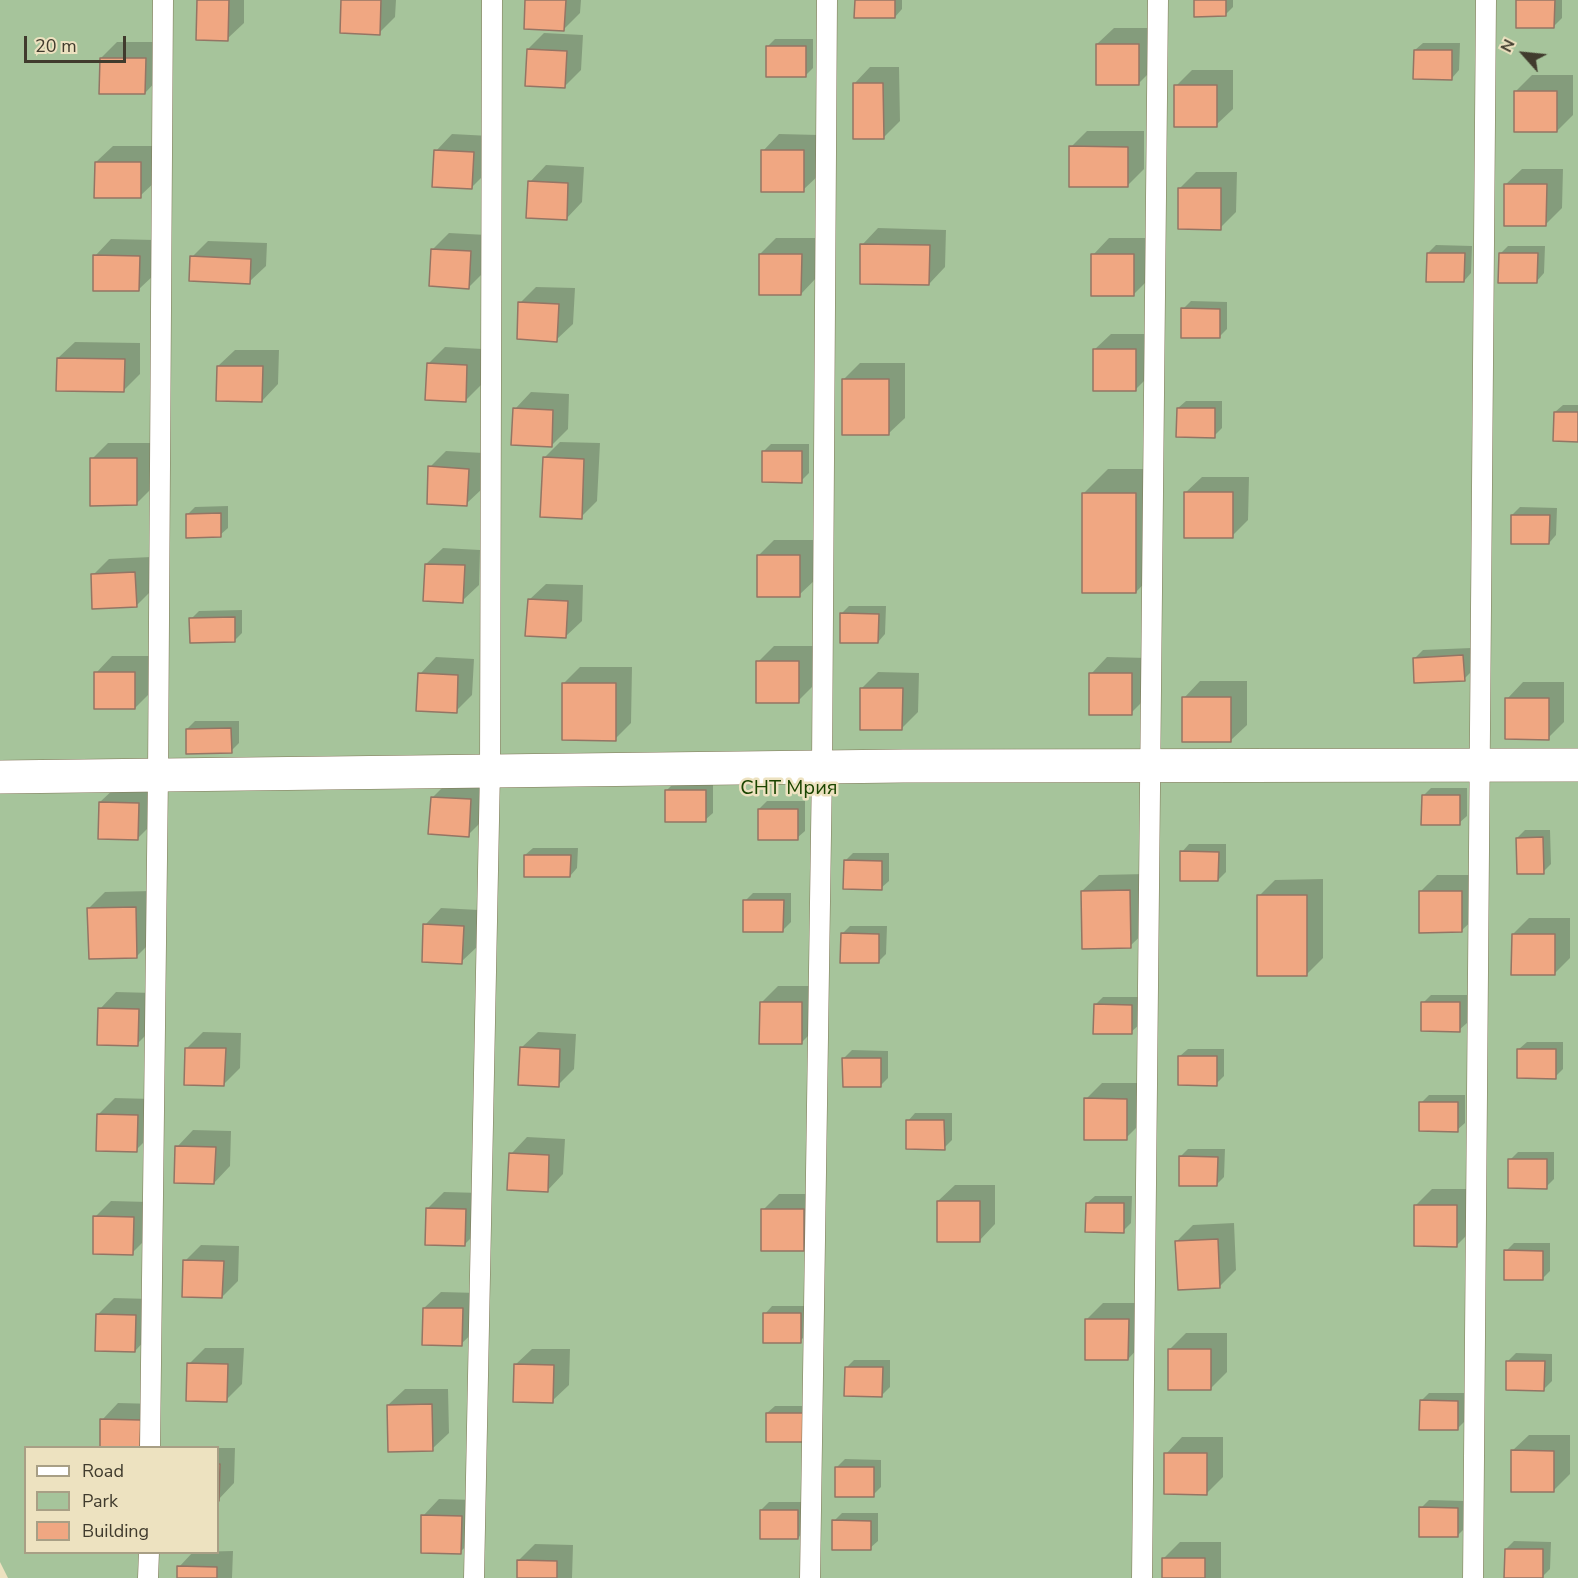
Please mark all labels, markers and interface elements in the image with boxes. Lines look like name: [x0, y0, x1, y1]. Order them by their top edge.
scale bar: [27, 24, 129, 62]
north arrow: [1494, 24, 1554, 84]
text: 20 m: [35, 34, 77, 58]
text: N: [1495, 36, 1520, 56]
park label: СНТ Мрия: [740, 777, 838, 801]
legend: [24, 1446, 219, 1554]
text: Road: [82, 1459, 124, 1483]
text: Park: [82, 1489, 118, 1513]
text: Building: [82, 1519, 149, 1543]

